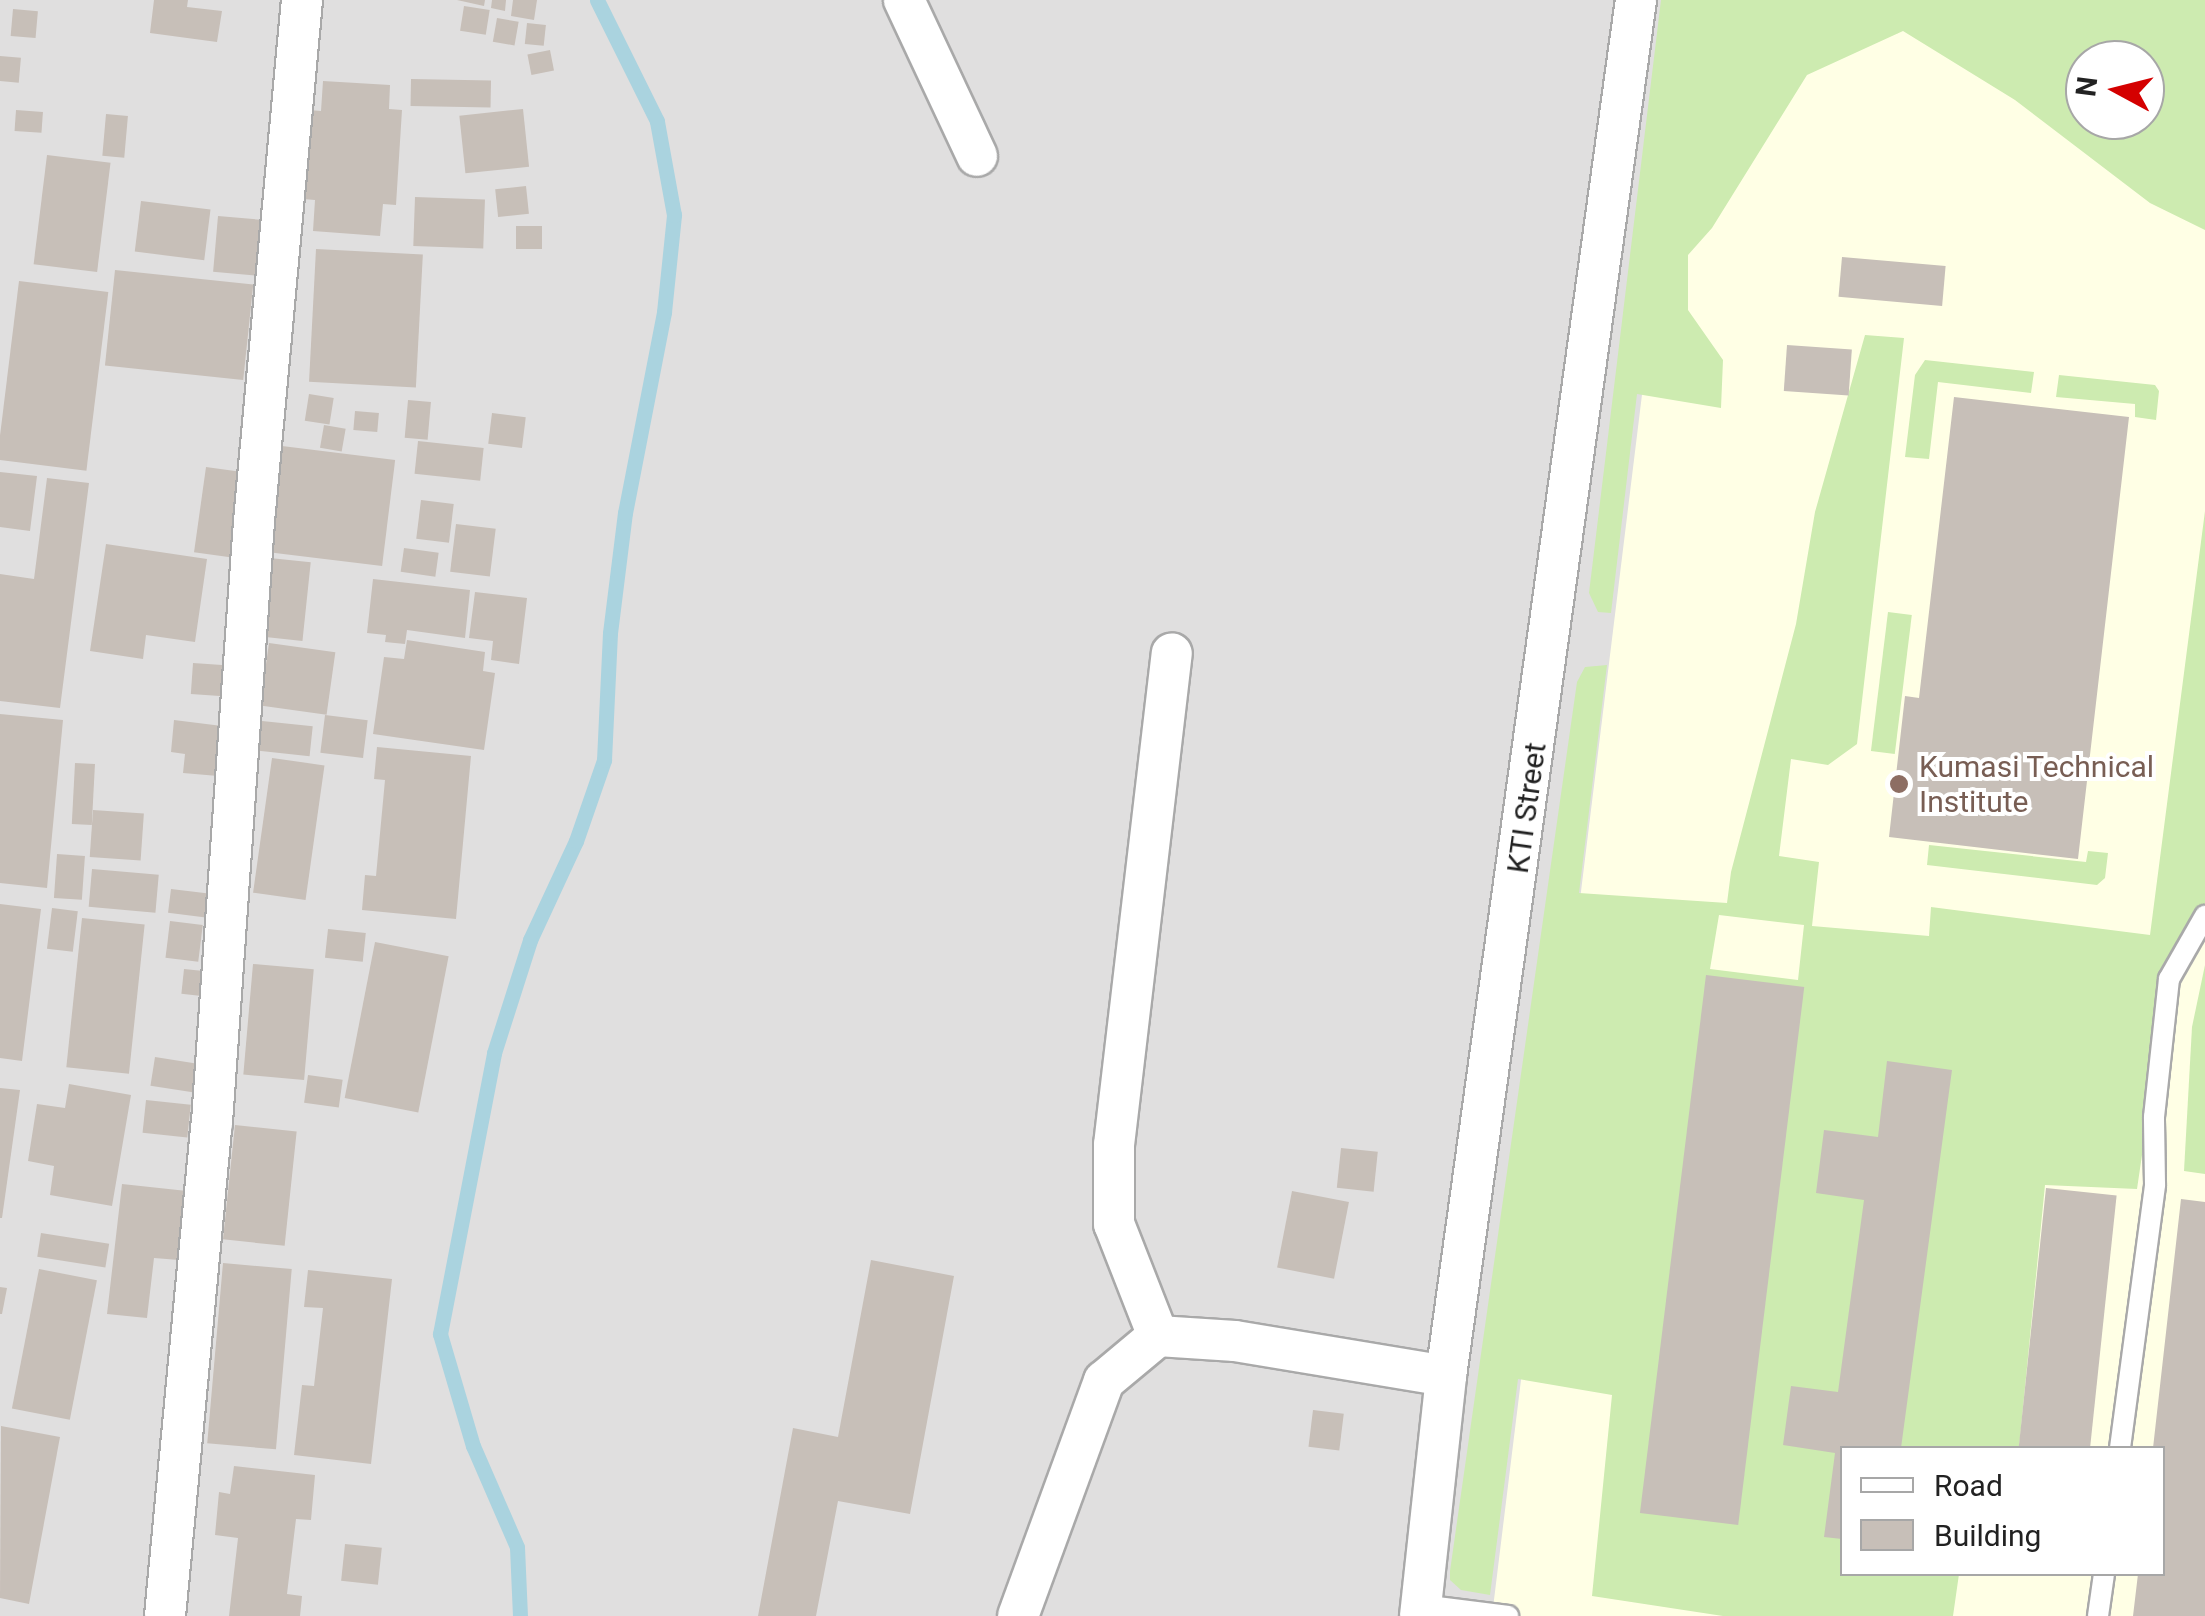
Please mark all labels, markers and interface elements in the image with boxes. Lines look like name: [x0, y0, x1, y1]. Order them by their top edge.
north arrow: [2065, 40, 2165, 140]
text: N: [2069, 75, 2104, 98]
street label: KTI Street: [1500, 740, 1554, 876]
place label: Kumasi Technical Institute: [1919, 749, 2155, 820]
marker: Kumasi Technical Institute: [1888, 773, 1910, 795]
legend: [1840, 1446, 2165, 1576]
text: Road: [1934, 1468, 2003, 1503]
text: Building: [1934, 1518, 2041, 1553]

